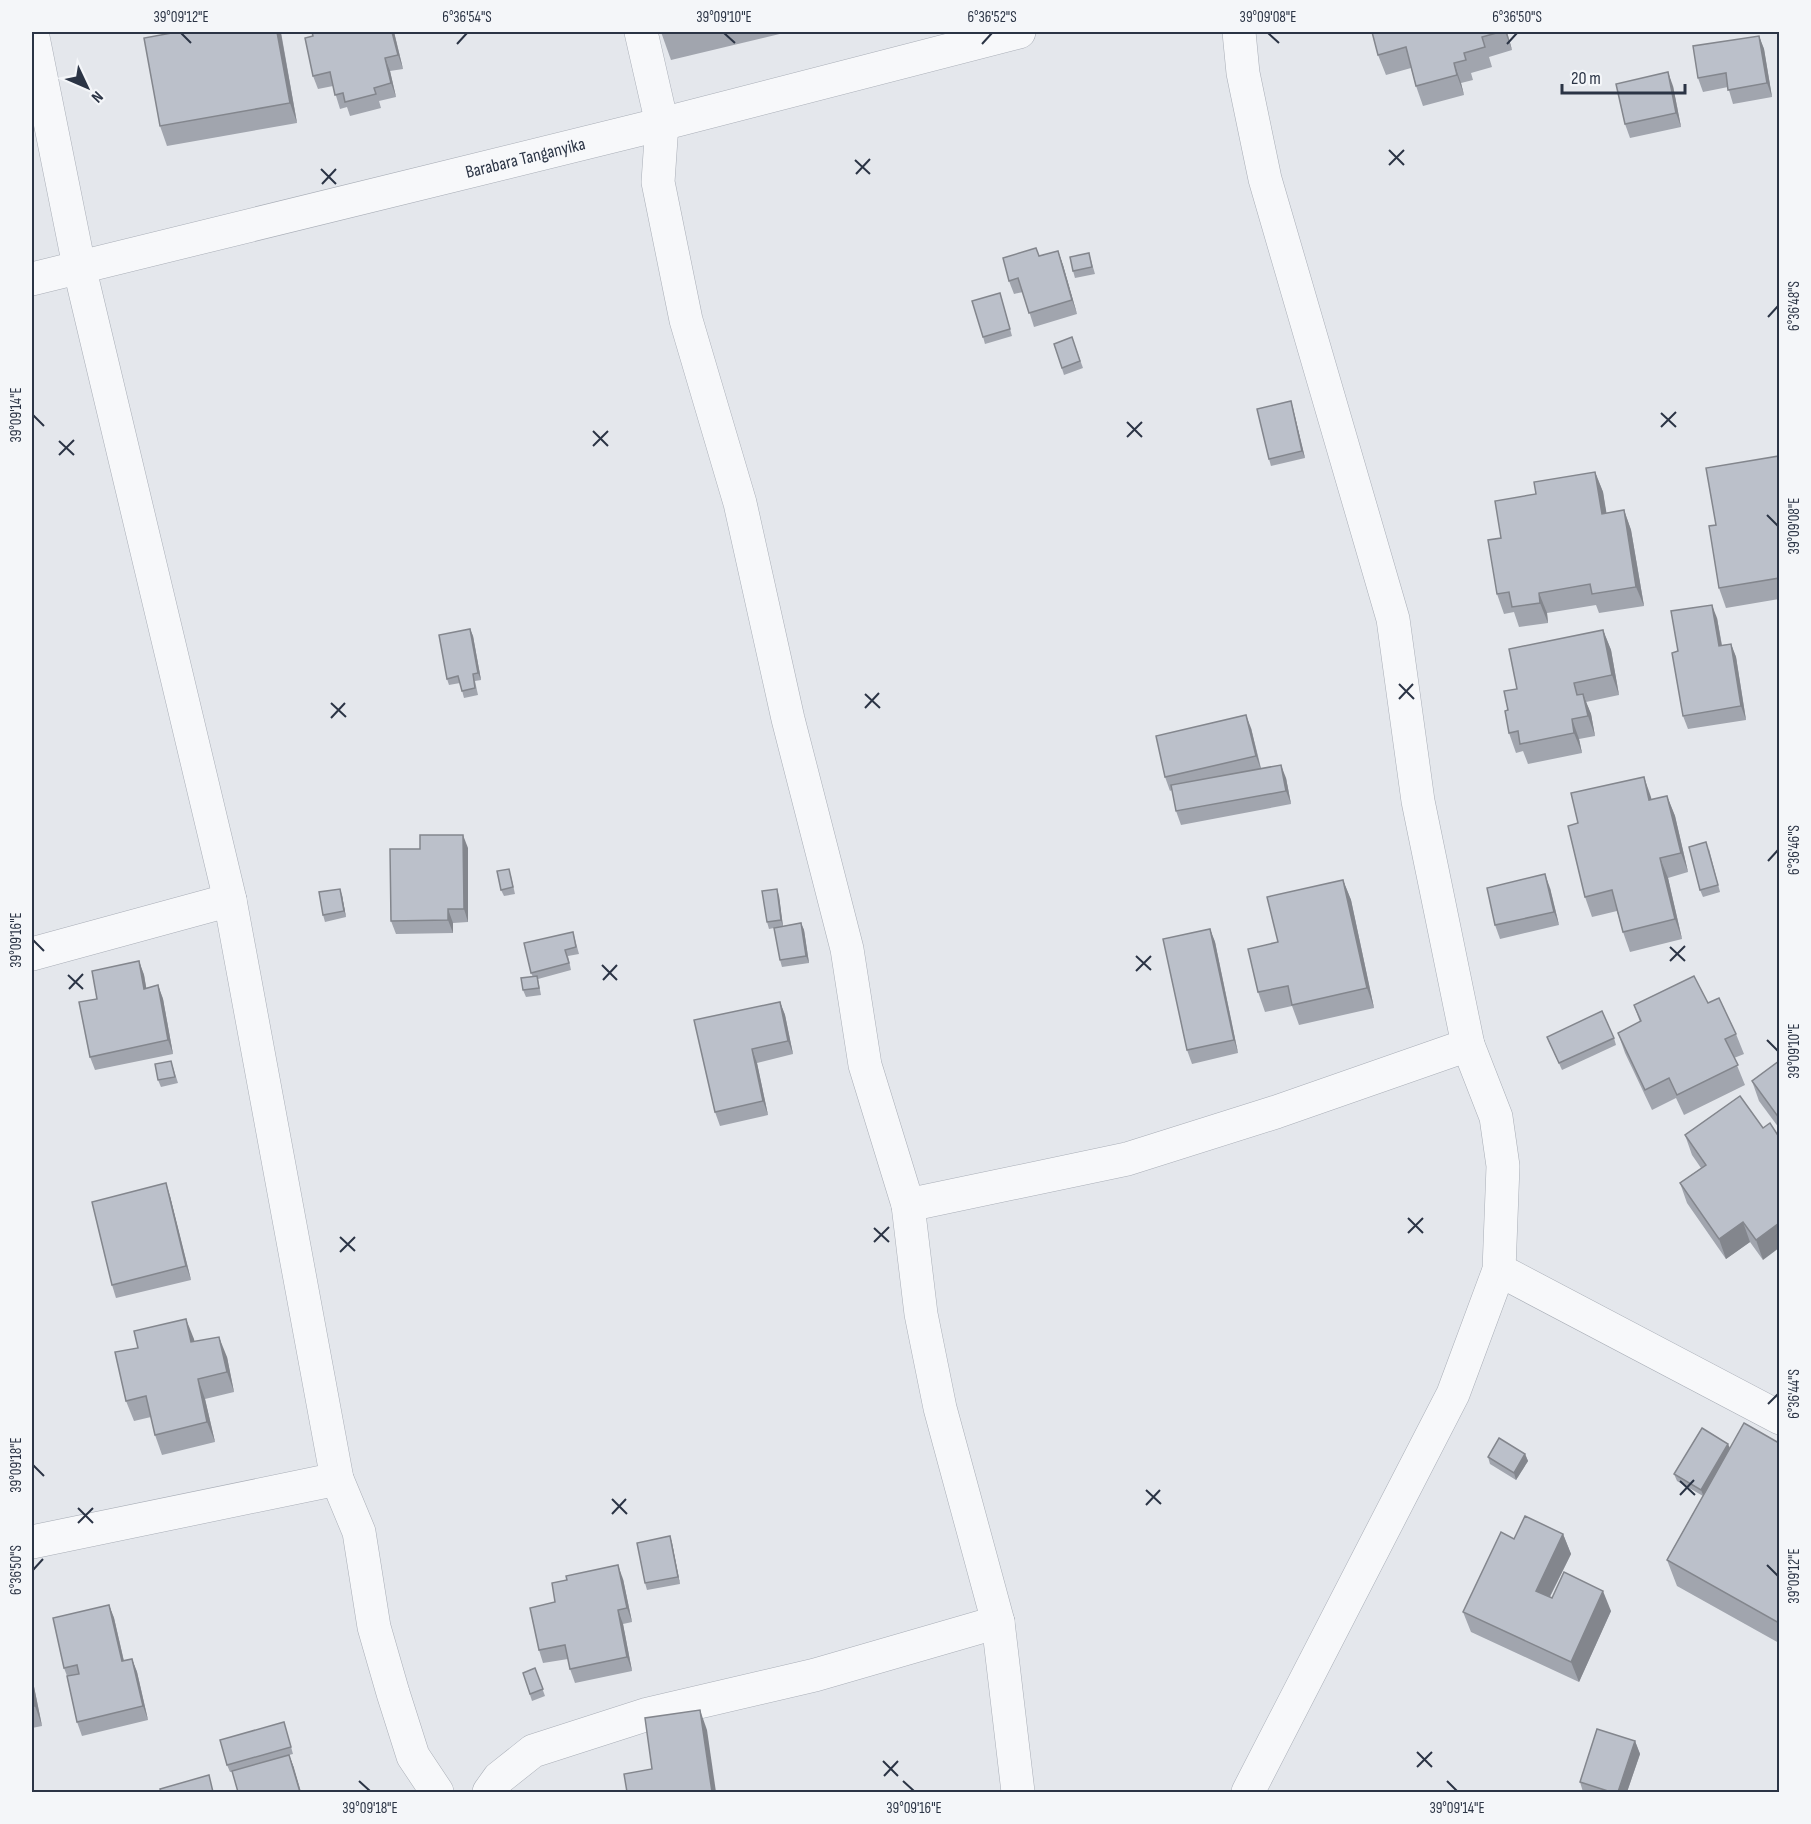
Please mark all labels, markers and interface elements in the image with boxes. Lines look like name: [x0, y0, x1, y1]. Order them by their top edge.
text: 39°09'12"E: [153, 8, 209, 27]
text: 6°36'54"S: [442, 8, 492, 27]
text: 39°09'10"E: [696, 8, 752, 27]
text: 6°36'52"S: [967, 8, 1017, 27]
text: 39°09'08"E: [1240, 8, 1296, 27]
text: 6°36'50"S: [1492, 8, 1542, 27]
north arrow: [57, 57, 117, 117]
scale bar: [1562, 57, 1685, 95]
text: 20 m: [1571, 68, 1601, 89]
text: N: [87, 87, 107, 106]
street label: Barabara Tanganyika: [463, 133, 587, 183]
text: 6°36'48"S: [1785, 281, 1804, 331]
text: 39°09'14"E: [7, 387, 26, 443]
text: 39°09'08"E: [1785, 498, 1804, 554]
text: 6°36'46"S: [1785, 825, 1804, 875]
text: 39°09'16"E: [7, 912, 26, 968]
text: 39°09'10"E: [1785, 1023, 1804, 1079]
text: 6°36'44"S: [1785, 1369, 1804, 1419]
text: 39°09'18"E: [7, 1437, 26, 1493]
text: 6°36'50"S: [7, 1545, 26, 1595]
text: 39°09'12"E: [1785, 1548, 1804, 1604]
text: 39°09'18"E: [342, 1799, 398, 1818]
text: 39°09'16"E: [886, 1799, 942, 1818]
text: 39°09'14"E: [1429, 1799, 1485, 1818]

